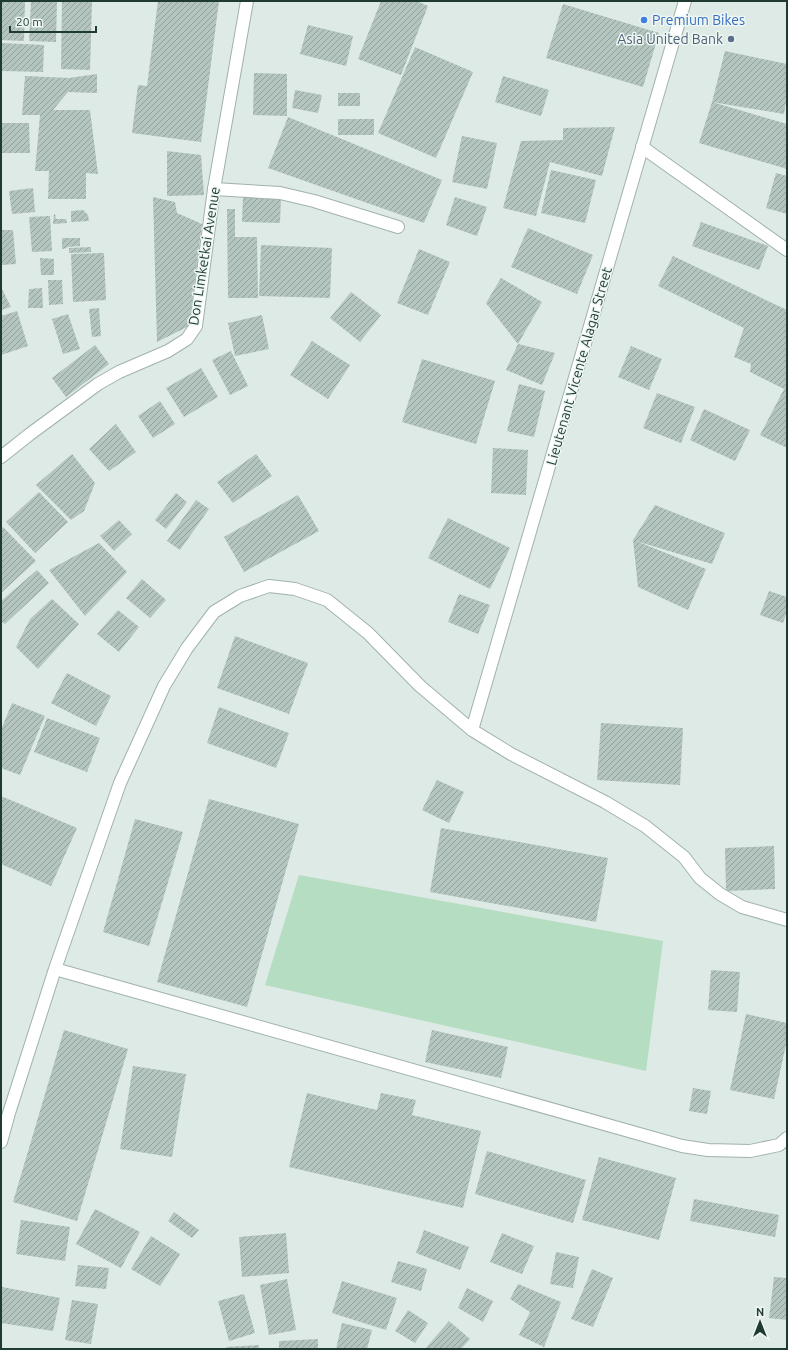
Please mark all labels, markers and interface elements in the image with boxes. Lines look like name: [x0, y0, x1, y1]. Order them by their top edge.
scale bar: [10, 8, 96, 34]
place label: Premium Bikes: [652, 12, 745, 28]
text: 20 m: [16, 15, 43, 28]
marker: Premium Bikes: [639, 15, 649, 25]
place label: Asia United Bank: [617, 31, 723, 47]
marker: Asia United Bank: [726, 34, 736, 44]
street label: Don Limketkai Avenue: [185, 186, 223, 326]
street label: Lieutenant Vicente Alagar Street: [543, 265, 615, 467]
north arrow: [740, 1302, 780, 1342]
text: N: [756, 1306, 764, 1318]

